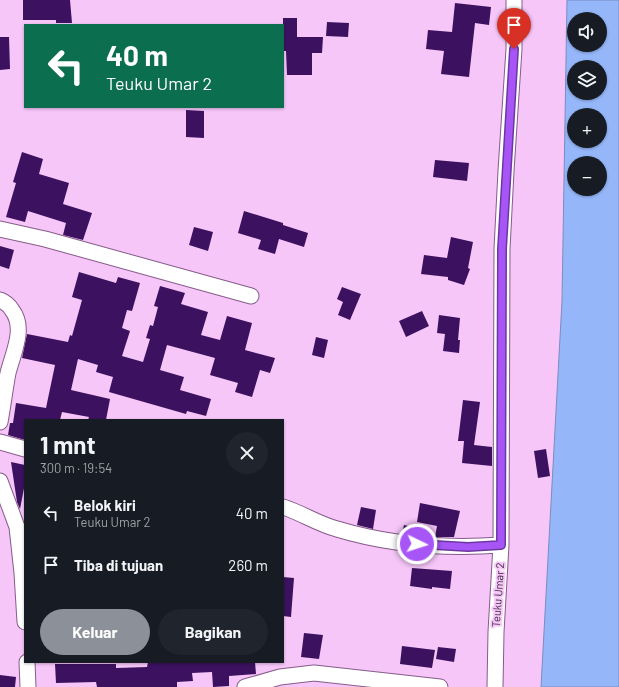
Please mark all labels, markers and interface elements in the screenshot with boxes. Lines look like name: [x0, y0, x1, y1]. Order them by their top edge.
pin: [497, 8, 531, 49]
map controls: [567, 12, 607, 196]
button: sound: [567, 12, 607, 52]
icon: arrive: [503, 14, 525, 36]
text: 40 m: [106, 38, 168, 72]
icon: left: [40, 40, 92, 92]
button: layers: [567, 60, 607, 100]
text: Teuku Umar 2: [106, 72, 212, 94]
button: +: [567, 108, 607, 148]
button: −: [567, 156, 607, 196]
text: 1 mnt: [40, 430, 96, 459]
button: close: [226, 432, 268, 474]
text: 300 m · 19:54: [40, 460, 112, 476]
text: Belok kiri: [74, 496, 136, 514]
icon: left: [40, 502, 62, 524]
text: 40 m: [236, 504, 268, 522]
text: Teuku Umar 2: [74, 514, 151, 530]
position arrow: [396, 523, 438, 565]
icon: arrive: [40, 554, 62, 576]
text: Tiba di tujuan: [74, 556, 163, 574]
text: 260 m: [228, 556, 268, 574]
street label: Teuku Umar 2: [489, 562, 506, 628]
button: Keluar: [40, 609, 150, 655]
button: Bagikan: [158, 609, 268, 655]

